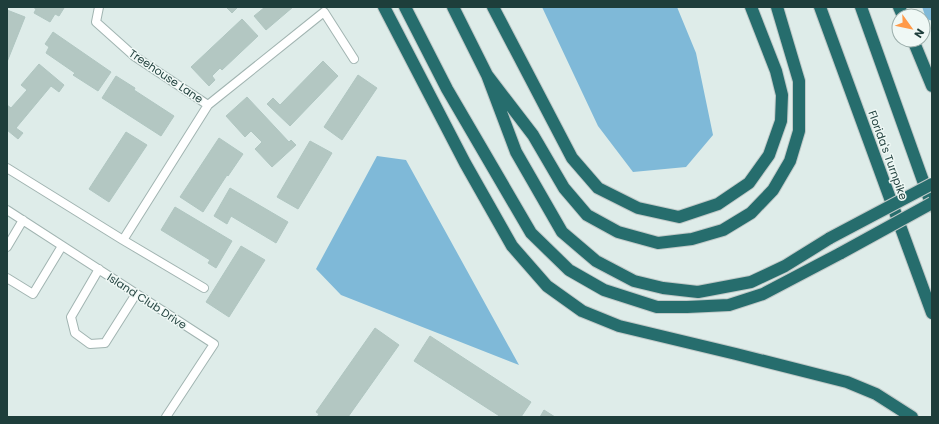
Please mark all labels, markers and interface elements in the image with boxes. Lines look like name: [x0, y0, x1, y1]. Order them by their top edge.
north arrow: [891, 8, 931, 48]
text: N: [910, 26, 928, 41]
street label: Treehouse Lane: [126, 45, 206, 107]
street label: Florida's Turnpike: [864, 108, 912, 202]
street label: Island Club Drive: [104, 269, 190, 333]

